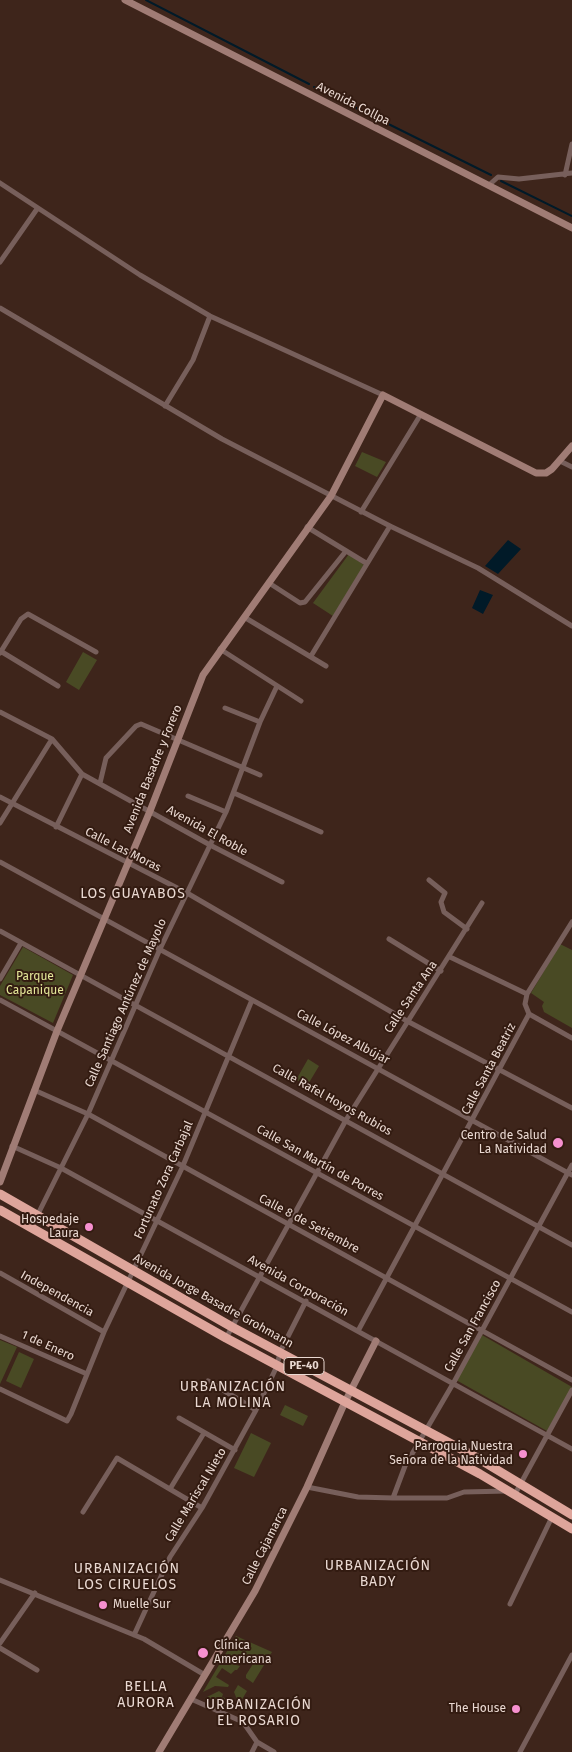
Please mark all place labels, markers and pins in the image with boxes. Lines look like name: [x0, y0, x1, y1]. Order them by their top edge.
place label: Centro de Salud La Natividad: [461, 1129, 547, 1157]
marker: Centro de Salud La Natividad: [551, 1136, 565, 1150]
place label: Hospedaje Laura: [21, 1213, 79, 1241]
marker: Hospedaje Laura: [83, 1221, 95, 1233]
place label: Parroquia Nuestra Señora de la Natividad: [389, 1440, 513, 1468]
marker: Parroquia Nuestra Señora de la Natividad: [517, 1448, 529, 1460]
place label: Muelle Sur: [113, 1598, 171, 1612]
marker: Muelle Sur: [97, 1599, 109, 1611]
place label: Clínica Americana: [214, 1639, 271, 1667]
marker: Clínica Americana: [196, 1646, 210, 1660]
place label: The House: [449, 1702, 506, 1716]
marker: The House: [510, 1703, 522, 1715]

